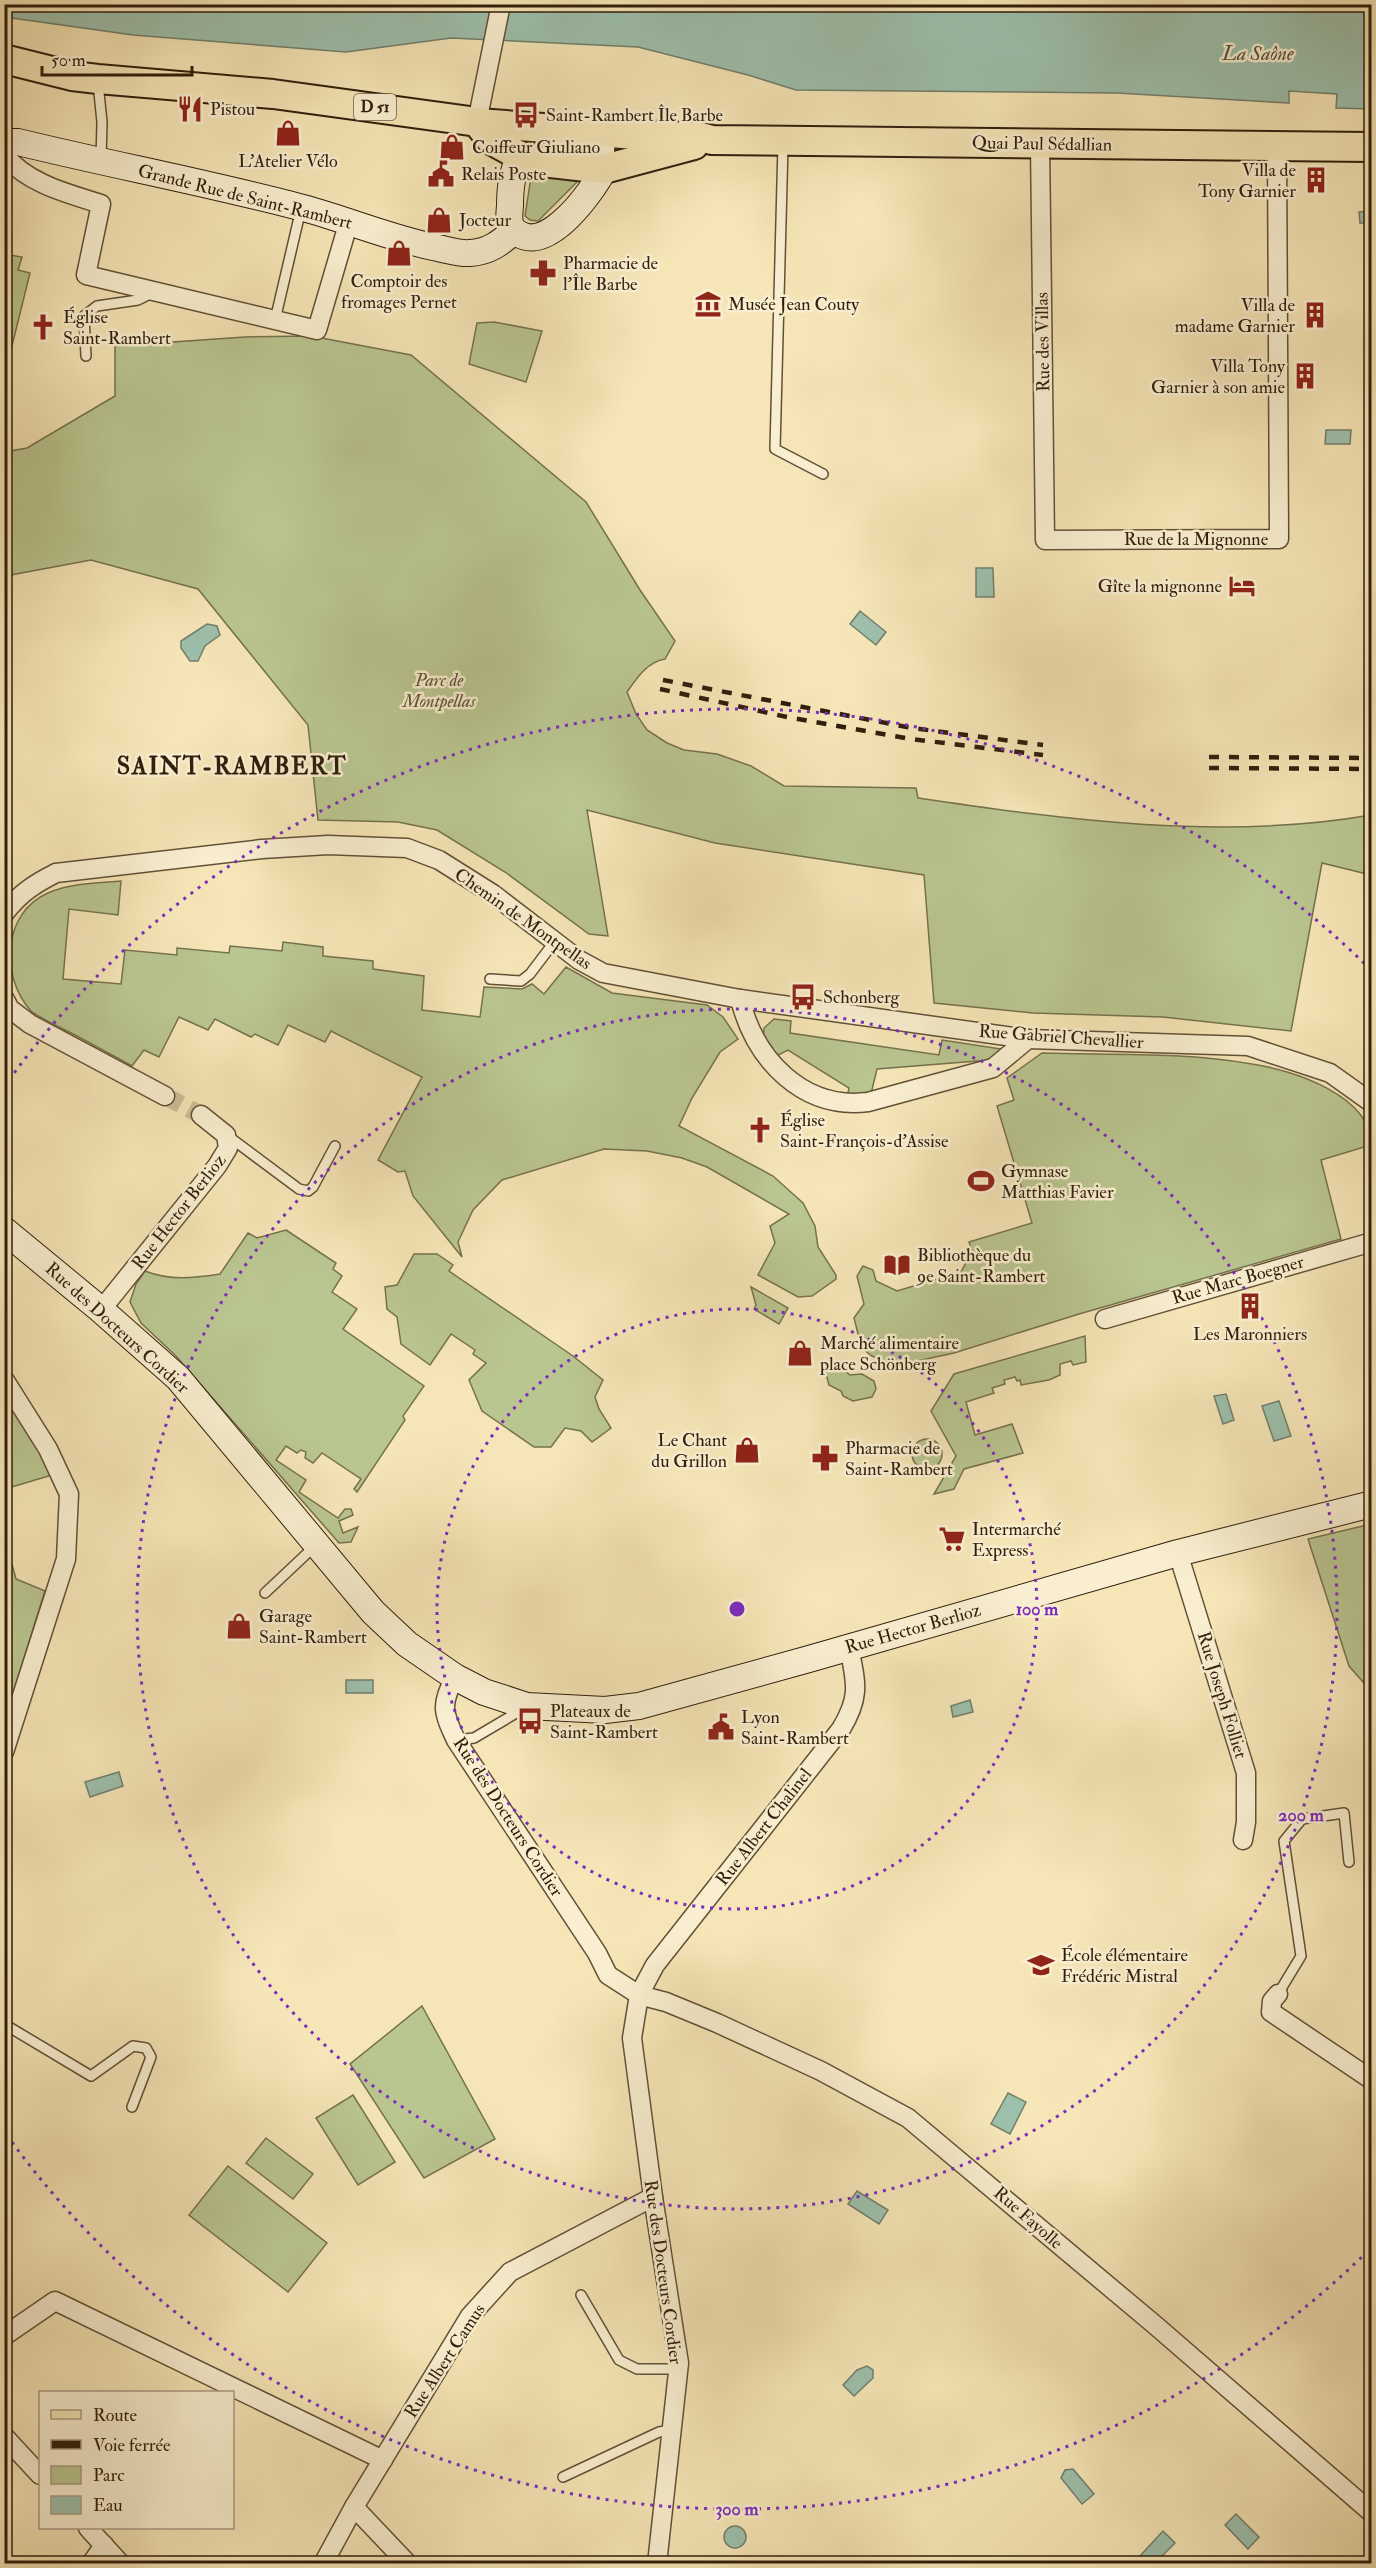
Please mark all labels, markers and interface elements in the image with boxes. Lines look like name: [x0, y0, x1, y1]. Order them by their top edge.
scale bar: [42, 39, 192, 77]
water label: La Saône: [1221, 41, 1294, 66]
text: 50 m: [51, 49, 86, 72]
restaurant icon: Pistou: [175, 94, 205, 124]
road number: D 51: [354, 94, 396, 120]
place label: Pistou: [210, 98, 255, 121]
bus stop icon: Saint-Rambert Île Barbe: [511, 100, 541, 130]
place label: Saint-Rambert Île Barbe: [546, 104, 724, 127]
shop icon: L'Atelier Vélo: [273, 118, 303, 148]
street label: Quai Paul Sédallian: [972, 131, 1112, 157]
shop icon: Coiffeur Giuliano: [437, 132, 467, 162]
place label: Coiffeur Giuliano: [472, 136, 600, 159]
place label: L'Atelier Vélo: [238, 150, 338, 173]
street label: Grande Rue de Saint-Rambert: [135, 159, 355, 235]
public building icon: Relais Poste: [426, 159, 456, 189]
place label: Villa de Tony Garnier: [1198, 159, 1296, 203]
place label: Relais Poste: [461, 163, 547, 186]
building icon: Villa de Tony Garnier: [1301, 165, 1331, 195]
shop icon: Jocteur: [424, 205, 454, 235]
place label: Jocteur: [458, 209, 512, 232]
shop icon: Comptoir des fromages Pernet: [384, 238, 414, 268]
place label: Pharmacie de l'Île Barbe: [563, 252, 659, 296]
pharmacy icon: Pharmacie de l'Île Barbe: [528, 258, 558, 288]
place label: Comptoir des fromages Pernet: [341, 270, 457, 314]
museum icon: Musée Jean Couty: [693, 289, 723, 319]
street label: Rue des Villas: [1031, 292, 1055, 392]
place label: Musée Jean Couty: [728, 293, 860, 316]
place label: Villa de madame Garnier: [1175, 294, 1295, 338]
building icon: Villa de madame Garnier: [1300, 300, 1330, 330]
place label: Église Saint-Rambert: [63, 306, 171, 350]
church icon: Église Saint-Rambert: [28, 312, 58, 342]
place label: Villa Tony Garnier à son amie: [1151, 355, 1286, 399]
building icon: Villa Tony Garnier à son amie: [1290, 361, 1320, 391]
street label: Rue de la Mignonne: [1124, 528, 1269, 551]
hotel icon: Gîte la mignonne: [1227, 571, 1257, 601]
place label: Gîte la mignonne: [1098, 575, 1222, 598]
park label: Parc de Montpellas: [402, 669, 476, 713]
district label: SAINT-RAMBERT: [117, 751, 347, 782]
street label: Chemin de Montpellas: [450, 863, 596, 975]
bus stop icon: Schonberg: [788, 982, 818, 1012]
place label: Schonberg: [823, 986, 901, 1009]
street label: Rue Gabriel Chevallier: [978, 1020, 1145, 1054]
place label: Église Saint-François-d'Assise: [780, 1109, 949, 1153]
church icon: Église Saint-François-d'Assise: [745, 1115, 775, 1145]
street label: Rue Hector Berlioz: [127, 1149, 231, 1274]
place label: Gymnase Matthias Favier: [1001, 1160, 1114, 1204]
sports icon: Gymnase Matthias Favier: [966, 1166, 996, 1196]
place label: Bibliothèque du 9e Saint-Rambert: [915, 1244, 1046, 1288]
library icon: Bibliothèque du 9e Saint-Rambert: [882, 1250, 912, 1280]
street label: Rue Marc Boegner: [1169, 1250, 1307, 1310]
street label: Rue des Docteurs Cordier: [40, 1257, 194, 1399]
building icon: Les Maronniers: [1235, 1291, 1265, 1321]
place label: Les Maronniers: [1193, 1323, 1307, 1346]
place label: Marché alimentaire place Schönberg: [819, 1332, 959, 1376]
shop icon: Marché alimentaire place Schönberg: [785, 1338, 815, 1368]
place label: Le Chant du Grillon: [651, 1429, 727, 1473]
shop icon: Le Chant du Grillon: [732, 1435, 762, 1465]
place label: Pharmacie de Saint-Rambert: [845, 1437, 953, 1481]
pharmacy icon: Pharmacie de Saint-Rambert: [810, 1443, 840, 1473]
place label: Intermarché Express: [972, 1518, 1061, 1562]
supermarket icon: Intermarché Express: [937, 1524, 967, 1554]
text: 100 m: [1016, 1598, 1059, 1621]
centre of rings: [727, 1599, 747, 1619]
street label: Rue Hector Berlioz: [842, 1599, 984, 1659]
place label: Garage Saint-Rambert: [259, 1605, 367, 1649]
shop icon: Garage Saint-Rambert: [224, 1611, 254, 1641]
street label: Rue Joseph Folliet: [1192, 1629, 1252, 1761]
place label: Plateaux de Saint-Rambert: [550, 1700, 658, 1744]
bus stop icon: Plateaux de Saint-Rambert: [515, 1706, 545, 1736]
place label: Lyon Saint-Rambert: [741, 1706, 849, 1750]
public building icon: Lyon Saint-Rambert: [706, 1712, 736, 1742]
street label: Rue des Docteurs Cordier: [448, 1733, 568, 1901]
street label: Rue Albert Chalinel: [711, 1763, 817, 1890]
text: 200 m: [1278, 1804, 1325, 1827]
place label: École élémentaire Frédéric Mistral: [1061, 1944, 1188, 1988]
school or university icon: École élémentaire Frédéric Mistral: [1026, 1950, 1056, 1980]
street label: Rue des Docteurs Cordier: [639, 2178, 687, 2366]
street label: Rue Fayolle: [989, 2182, 1068, 2255]
street label: Rue Albert Camus: [399, 2299, 491, 2423]
legend: [39, 2391, 234, 2529]
text: Route: [93, 2404, 137, 2427]
text: Voie ferrée: [93, 2434, 171, 2457]
text: Parc: [93, 2464, 124, 2487]
text: Eau: [93, 2494, 123, 2517]
text: 300 m: [715, 2498, 760, 2521]

